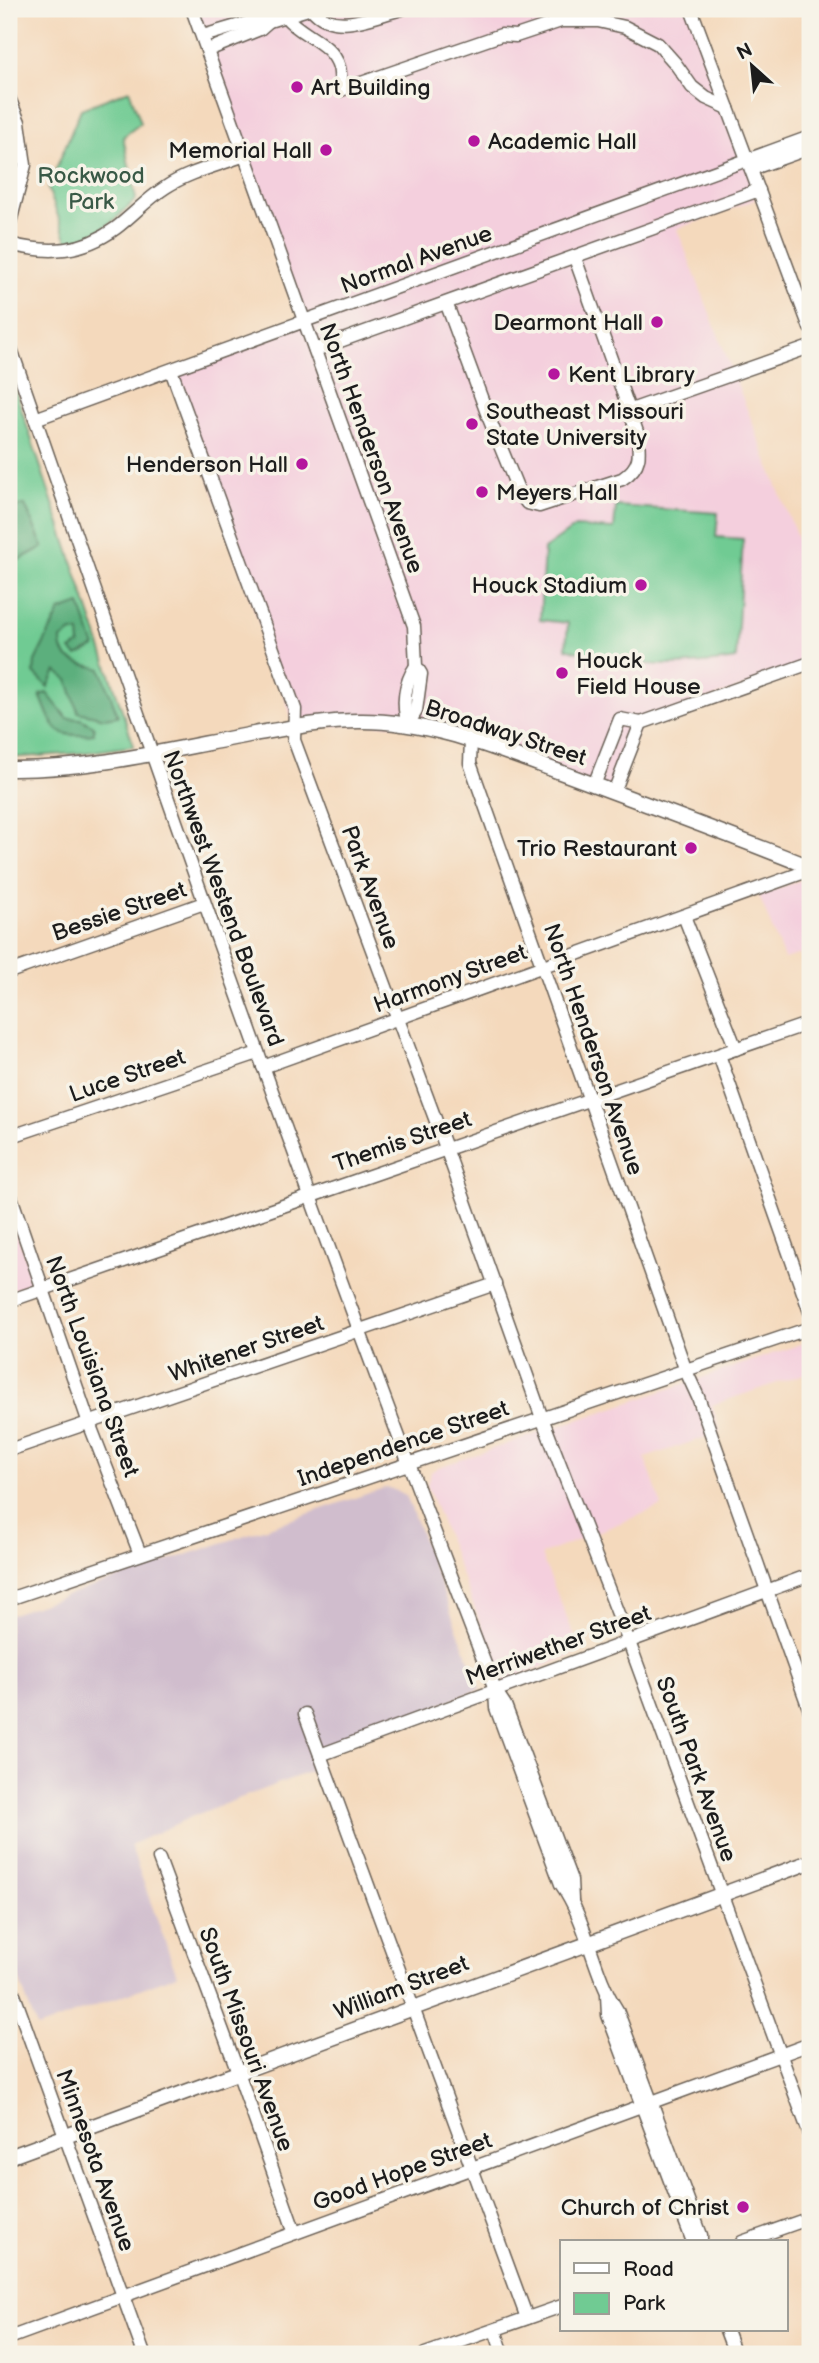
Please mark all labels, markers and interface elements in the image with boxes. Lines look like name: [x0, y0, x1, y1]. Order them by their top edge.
north arrow: [718, 32, 788, 102]
text: N: [733, 39, 757, 66]
place label: Art Building: [311, 74, 431, 102]
marker: Art Building: [289, 79, 305, 95]
place label: Academic Hall: [488, 128, 637, 156]
marker: Academic Hall: [466, 133, 482, 149]
place label: Memorial Hall: [168, 137, 312, 165]
marker: Memorial Hall: [318, 142, 334, 158]
park label: Rockwood Park: [37, 162, 145, 216]
street label: Normal Avenue: [337, 220, 496, 300]
place label: Dearmont Hall: [493, 309, 643, 337]
marker: Dearmont Hall: [649, 314, 665, 330]
street label: North Henderson Avenue: [313, 319, 429, 577]
place label: Kent Library: [568, 361, 695, 389]
marker: Kent Library: [546, 366, 562, 382]
place label: Southeast Missouri State University: [486, 398, 684, 452]
marker: Southeast Missouri State University: [464, 416, 480, 432]
place label: Henderson Hall: [126, 451, 288, 479]
marker: Henderson Hall: [294, 456, 310, 472]
place label: Meyers Hall: [496, 479, 618, 507]
marker: Meyers Hall: [474, 484, 490, 500]
place label: Houck Stadium: [472, 572, 627, 600]
marker: Houck Stadium: [633, 577, 649, 593]
place label: Houck Field House: [576, 647, 701, 701]
marker: Houck Field House: [554, 665, 570, 681]
street label: Broadway Street: [421, 694, 590, 772]
street label: Northwest Westend Boulevard: [156, 747, 290, 1050]
street label: Park Avenue: [335, 822, 405, 953]
place label: Trio Restaurant: [517, 835, 677, 863]
marker: Trio Restaurant: [683, 840, 699, 856]
street label: Bessie Street: [49, 876, 190, 948]
street label: North Henderson Avenue: [537, 920, 649, 1179]
street label: Harmony Street: [370, 938, 531, 1020]
street label: Luce Street: [66, 1043, 189, 1109]
street label: Themis Street: [330, 1105, 475, 1179]
street label: North Louisiana Street: [39, 1252, 145, 1481]
street label: Whitener Street: [165, 1309, 327, 1389]
street label: Independence Street: [294, 1395, 513, 1493]
street label: Merriwether Street: [462, 1599, 655, 1692]
street label: South Park Avenue: [650, 1673, 743, 1866]
street label: South Missouri Avenue: [192, 1924, 300, 2155]
street label: William Street: [330, 1949, 473, 2026]
street label: Minnesota Avenue: [49, 2065, 141, 2255]
street label: Good Hope Street: [309, 2127, 496, 2217]
place label: Church of Christ: [561, 2194, 729, 2222]
marker: Church of Christ: [735, 2199, 751, 2215]
legend: [560, 2240, 788, 2332]
text: Road: [623, 2257, 674, 2282]
text: Park: [623, 2291, 666, 2316]

